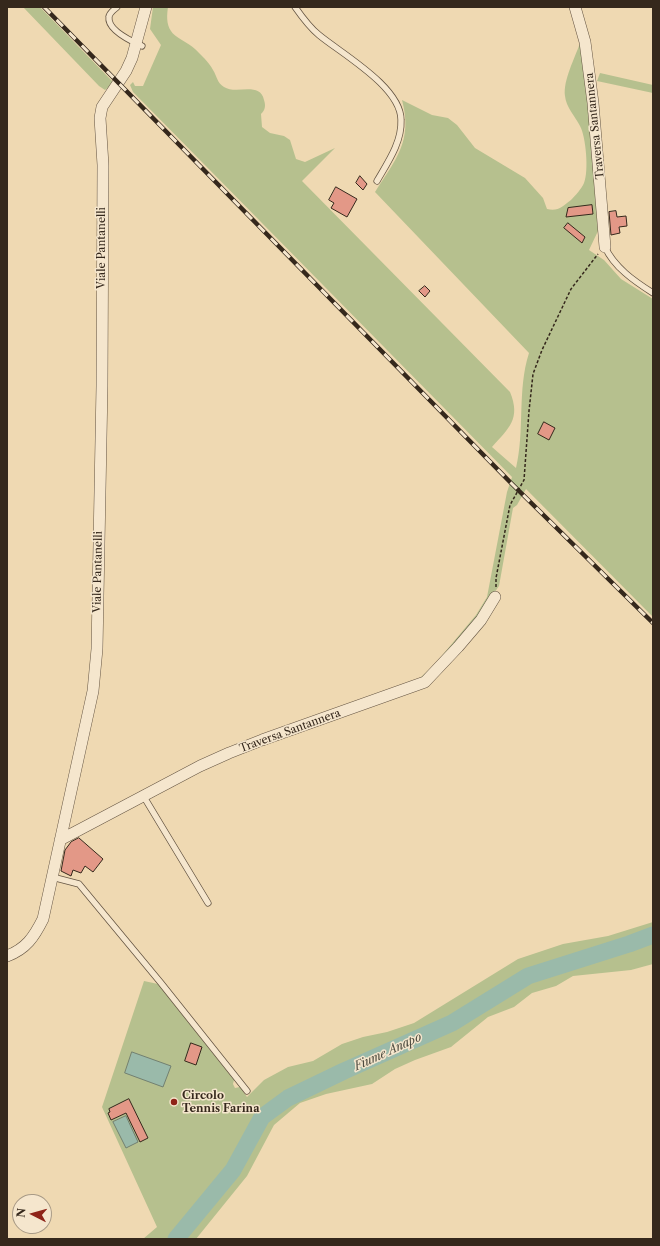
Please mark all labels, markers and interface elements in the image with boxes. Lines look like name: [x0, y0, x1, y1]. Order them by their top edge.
street label: Traversa Santannera: [583, 72, 607, 180]
street label: Viale Pantanelli: [95, 207, 109, 289]
street label: Viale Pantanelli: [91, 531, 105, 613]
street label: Traversa Santannera: [238, 707, 342, 755]
water label: Fiume Anapo: [352, 1030, 424, 1074]
place label: Circolo Tennis Farina: [182, 1089, 260, 1115]
marker: Circolo Tennis Farina: [169, 1097, 179, 1107]
north arrow: [12, 1194, 52, 1234]
text: N: [14, 1207, 29, 1218]

